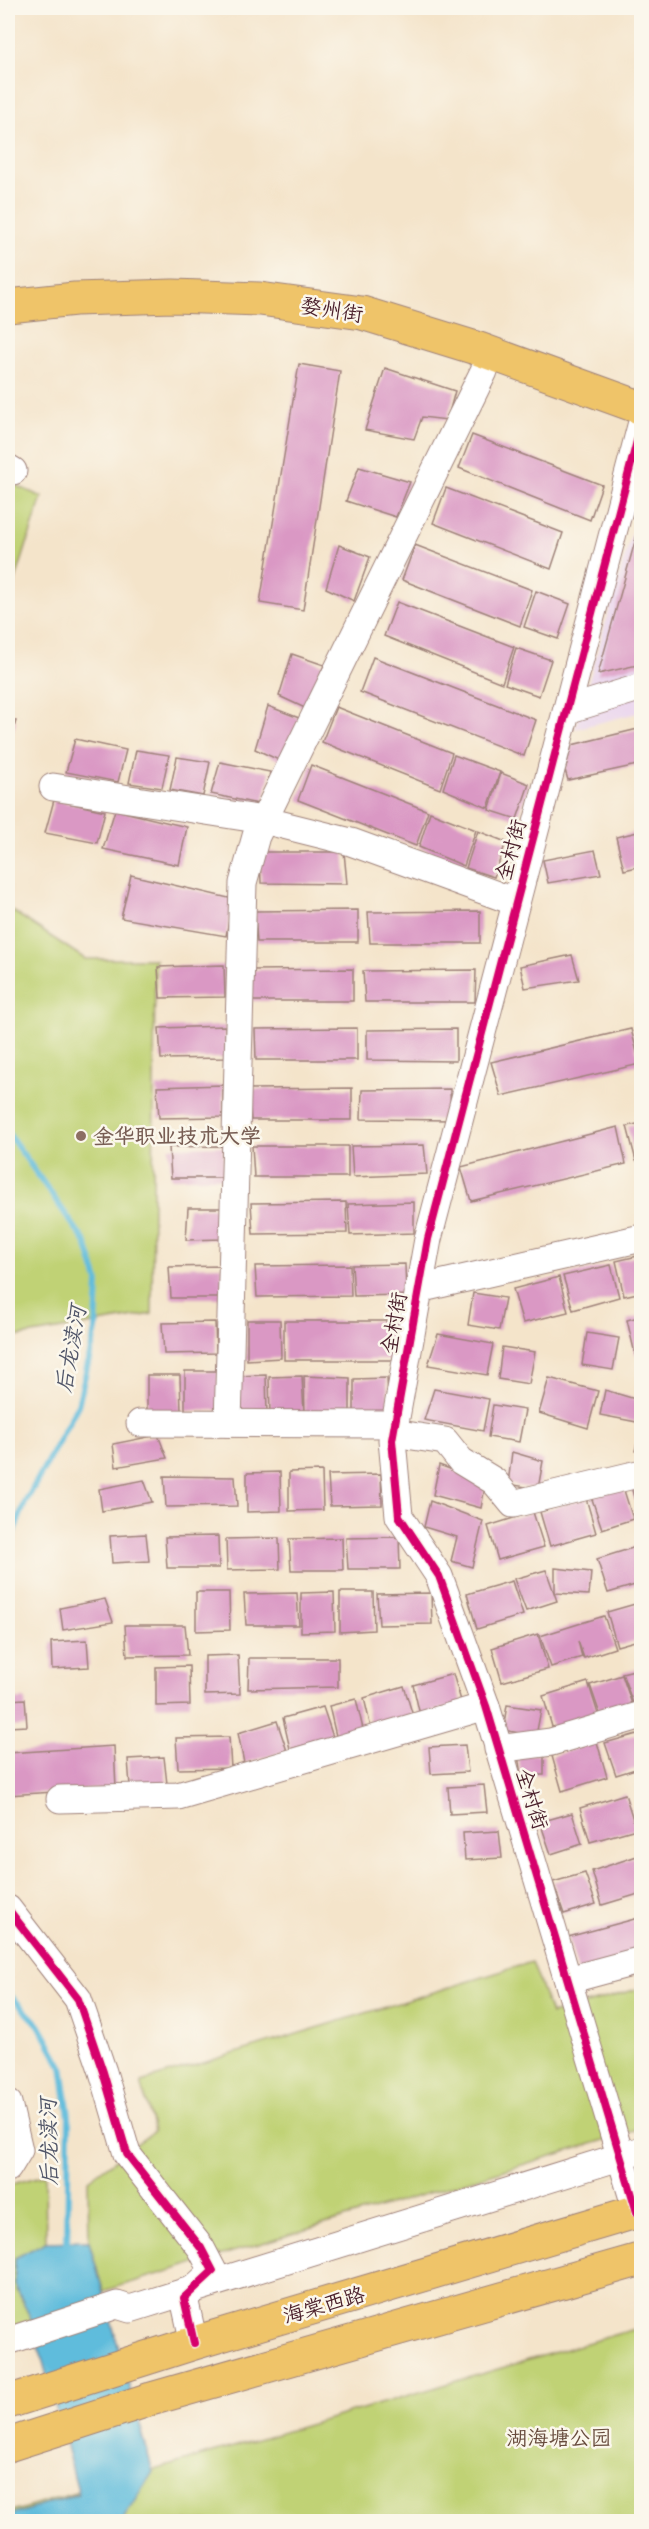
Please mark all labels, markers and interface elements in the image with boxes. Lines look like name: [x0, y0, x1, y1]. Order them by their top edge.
street label: 婺州街: [299, 292, 365, 330]
street label: 全村街: [490, 816, 534, 884]
place label: 金华职业技术大学: [93, 1123, 261, 1151]
marker: 金华职业技术大学: [74, 1129, 88, 1143]
street label: 全村街: [376, 1290, 414, 1357]
water label: 后龙渎河: [51, 1301, 94, 1395]
street label: 全村街: [508, 1765, 554, 1834]
water label: 后龙渎河: [35, 2095, 65, 2186]
street label: 海棠西路: [280, 2281, 369, 2331]
park label: 湖海塘公园: [507, 2425, 612, 2453]

